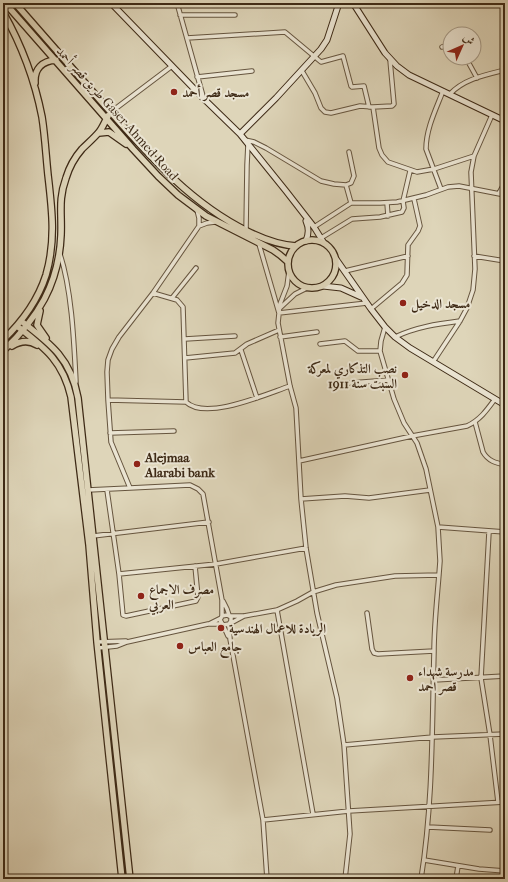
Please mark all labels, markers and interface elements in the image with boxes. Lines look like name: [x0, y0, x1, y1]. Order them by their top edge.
north arrow: [442, 26, 482, 66]
text: ش: [460, 31, 477, 48]
street label: طريق قصر أحمد Gaser Ahmed Road: [53, 43, 183, 185]
place label: مسجد قصر أحمد: [182, 84, 249, 102]
marker: مسجد قصر أحمد: [169, 87, 179, 97]
place label: مسجد الدخيل: [411, 296, 470, 313]
marker: مسجد الدخيل: [398, 298, 408, 308]
place label: نصب التذكاري لمعركة السبت سنة 1911: [307, 360, 398, 392]
marker: نصب التذكاري لمعركة السبت سنة 1911: [400, 370, 410, 380]
place label: Alejmaa Alarabi bank: [144, 450, 216, 480]
marker: Alejmaa Alarabi bank: [132, 459, 142, 469]
place label: مصرف الاجماع العربي: [148, 582, 214, 616]
marker: مصرف الاجماع العربي: [136, 591, 146, 601]
place label: الريادة للاعمال الهندسية: [229, 621, 326, 637]
marker: الريادة للاعمال الهندسية: [216, 623, 226, 633]
place label: جامع العباس: [188, 639, 242, 659]
marker: جامع العباس: [175, 641, 185, 651]
place label: مدرسة شهداء قصر احمد: [418, 664, 474, 696]
marker: مدرسة شهداء قصر احمد: [405, 673, 415, 683]

